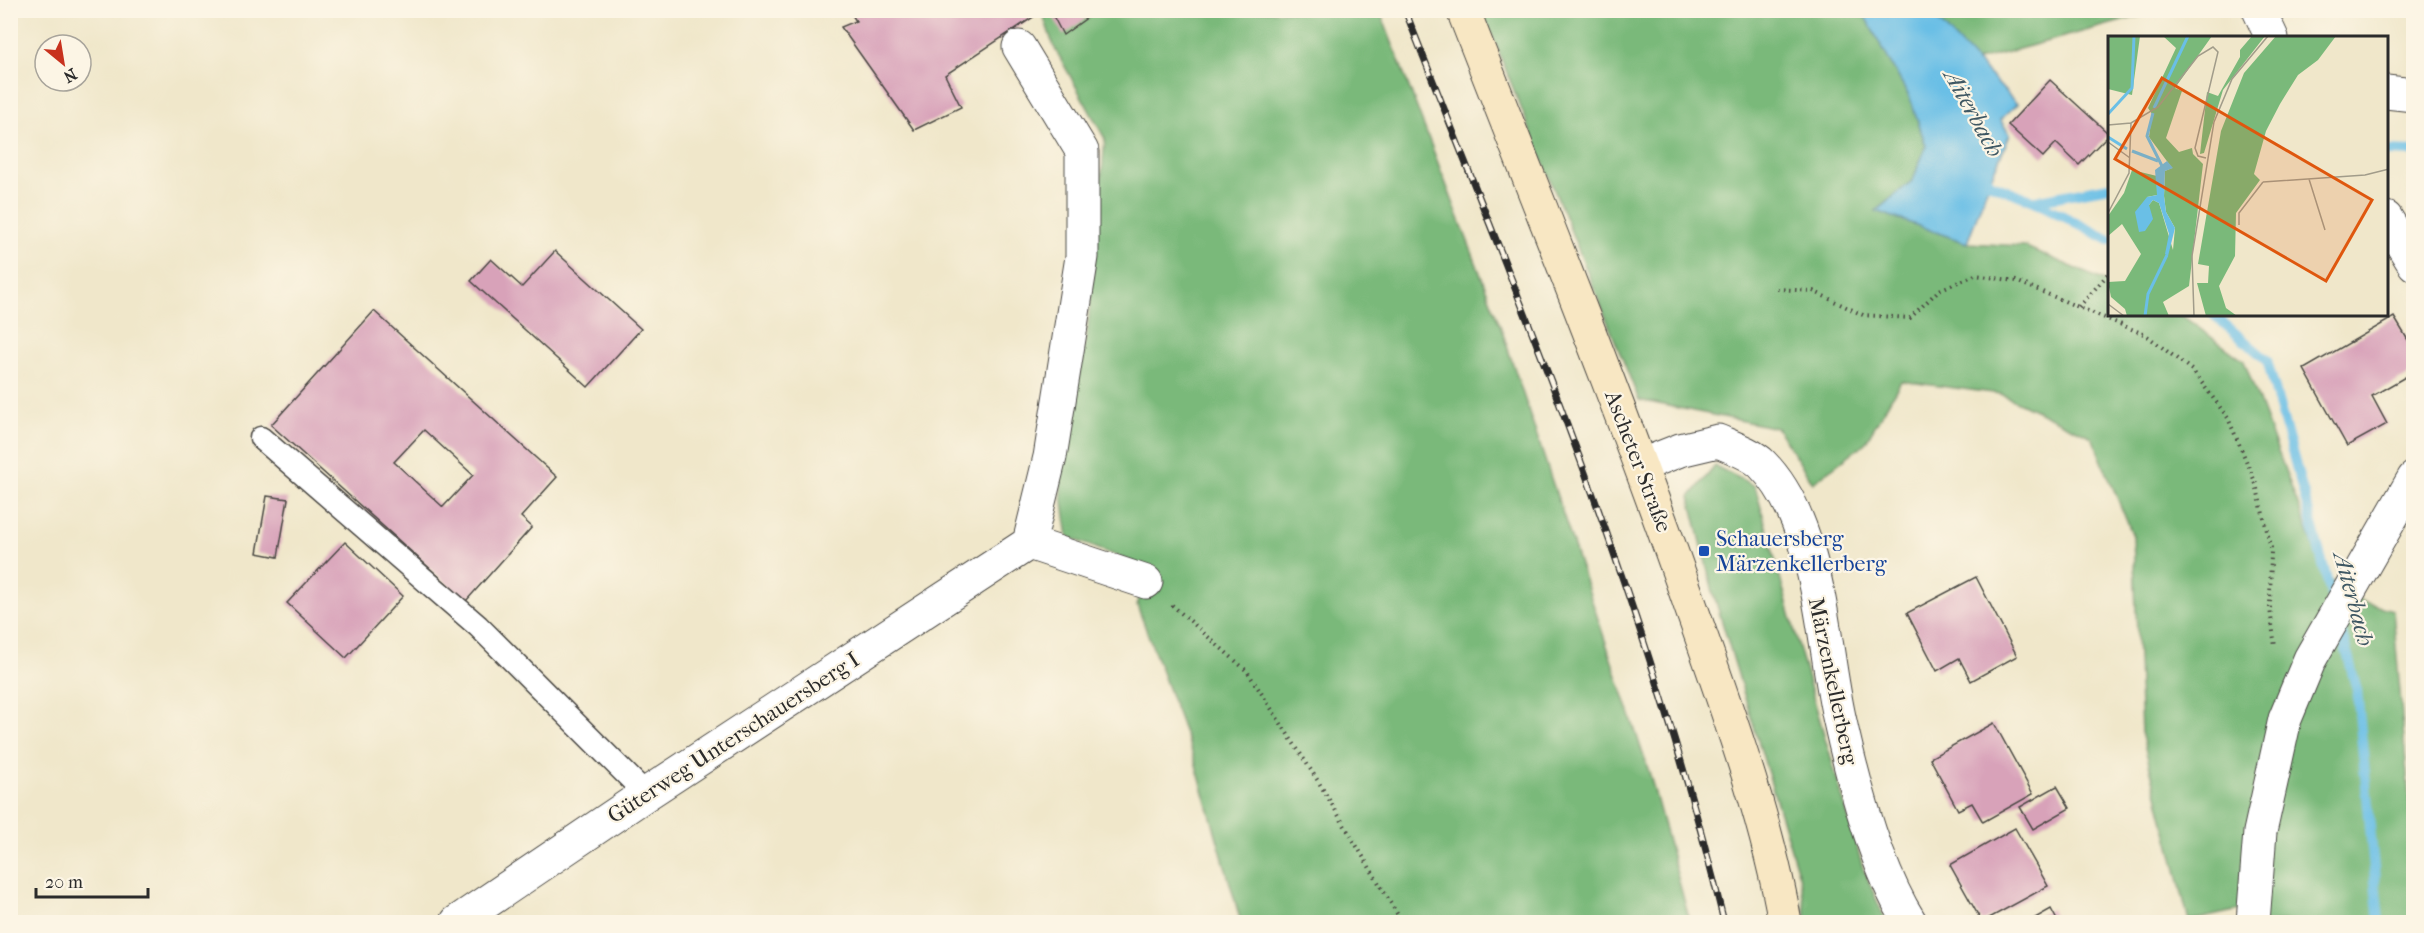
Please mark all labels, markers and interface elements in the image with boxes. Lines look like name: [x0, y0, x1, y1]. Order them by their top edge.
north arrow: [33, 33, 93, 93]
inset map: [2108, 36, 2388, 316]
water label: Aiterbach: [1937, 62, 2010, 162]
text: N: [59, 64, 80, 87]
street label: Ascheter Straße: [1599, 386, 1677, 536]
place label: Schauersberg Märzenkellerberg: [1716, 526, 1887, 577]
marker: Schauersberg Märzenkellerberg: [1697, 544, 1711, 558]
water label: Aiterbach: [2327, 546, 2380, 649]
street label: Märzenkellerberg: [1803, 595, 1864, 768]
street label: Güterweg Unterschauersberg I: [603, 646, 865, 829]
scale bar: [36, 861, 148, 899]
text: 20 m: [45, 872, 83, 893]

